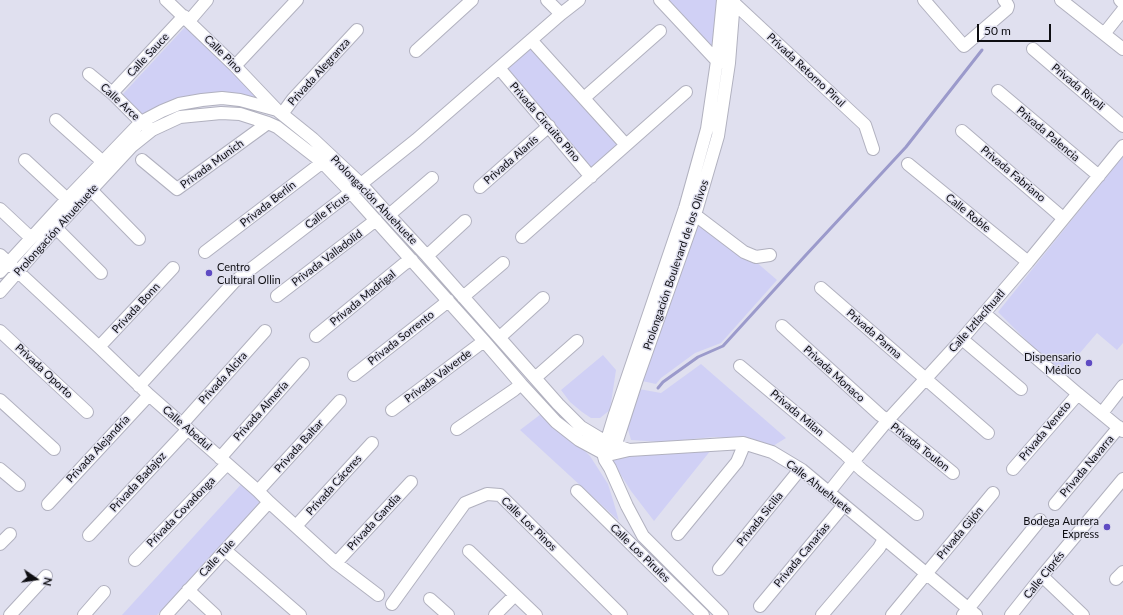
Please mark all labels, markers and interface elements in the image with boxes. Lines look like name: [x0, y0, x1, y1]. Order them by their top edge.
scale bar: [979, 16, 1053, 42]
text: 50 m: [984, 23, 1011, 38]
street label: Calle Sauce: [124, 30, 172, 80]
street label: Privada Retorno Pirul: [764, 30, 848, 110]
street label: Calle Pino: [201, 32, 245, 76]
street label: Privada Alegranza: [285, 36, 353, 108]
street label: Privada Rivoli: [1049, 61, 1107, 113]
street label: Privada Circuito Pino: [507, 80, 583, 164]
street label: Calle Arce: [98, 81, 142, 123]
street label: Privada Palencia: [1014, 104, 1082, 164]
street label: Privada Alanís: [481, 133, 541, 187]
street label: Privada Munich: [178, 137, 246, 191]
street label: Privada Fabriano: [978, 143, 1048, 205]
street label: Prolongación Ahuehuete: [328, 153, 420, 247]
street label: Privada Berlín: [238, 178, 298, 230]
street label: Prolongación Boulevard de los Olivos: [641, 178, 711, 352]
street label: Prolongación Ahuehuete: [11, 181, 101, 279]
street label: Calle Ficus: [302, 190, 352, 232]
street label: Calle Roble: [943, 191, 993, 235]
street label: Privada Valladolid: [289, 227, 365, 289]
place label: Centro Cultural Ollin: [217, 260, 281, 286]
street label: Privada Madrigal: [327, 267, 399, 329]
marker: Centro Cultural Ollin: [204, 268, 214, 278]
street label: Privada Bonn: [109, 280, 163, 336]
street label: Calle Iztlacíhuatl: [946, 287, 1008, 355]
street label: Privada Parma: [844, 306, 904, 362]
street label: Privada Sorrento: [365, 308, 437, 368]
street label: Privada Oporto: [12, 341, 76, 401]
street label: Privada Monaco: [801, 343, 867, 405]
street label: Privada Valverde: [402, 347, 474, 405]
street label: Privada Alcira: [196, 349, 250, 407]
place label: Dispensario Médico: [1024, 350, 1081, 376]
marker: Dispensario Médico: [1084, 358, 1094, 368]
street label: Privada Almería: [231, 378, 291, 444]
street label: Privada Milan: [768, 387, 826, 439]
street label: Privada Veneto: [1016, 399, 1074, 463]
street label: Calle Abedul: [160, 403, 214, 453]
street label: Privada Alejandría: [64, 413, 132, 485]
street label: Privada Baltar: [272, 417, 326, 475]
street label: Privada Toulon: [888, 420, 952, 474]
street label: Privada Navarra: [1057, 432, 1117, 500]
street label: Privada Badajoz: [107, 450, 169, 514]
street label: Privada Cáceres: [303, 452, 365, 518]
street label: Calle Ahuehuete: [783, 457, 855, 517]
street label: Privada Covadonga: [144, 474, 218, 550]
street label: Privada Sicilia: [734, 489, 786, 549]
street label: Privada Gandia: [344, 491, 404, 553]
street label: Calle Los Pinos: [499, 494, 559, 554]
street label: Privada Gijón: [934, 504, 986, 562]
place label: Bodega Aurrera Express: [1023, 514, 1099, 540]
street label: Privada Canarias: [771, 520, 833, 590]
street label: Calle Los Pirules: [607, 521, 673, 585]
marker: Bodega Aurrera Express: [1102, 522, 1112, 532]
street label: Calle Tule: [196, 536, 238, 580]
street label: Calle Ciprés: [1021, 549, 1067, 601]
north arrow: [16, 559, 56, 599]
text: N: [41, 576, 55, 587]

